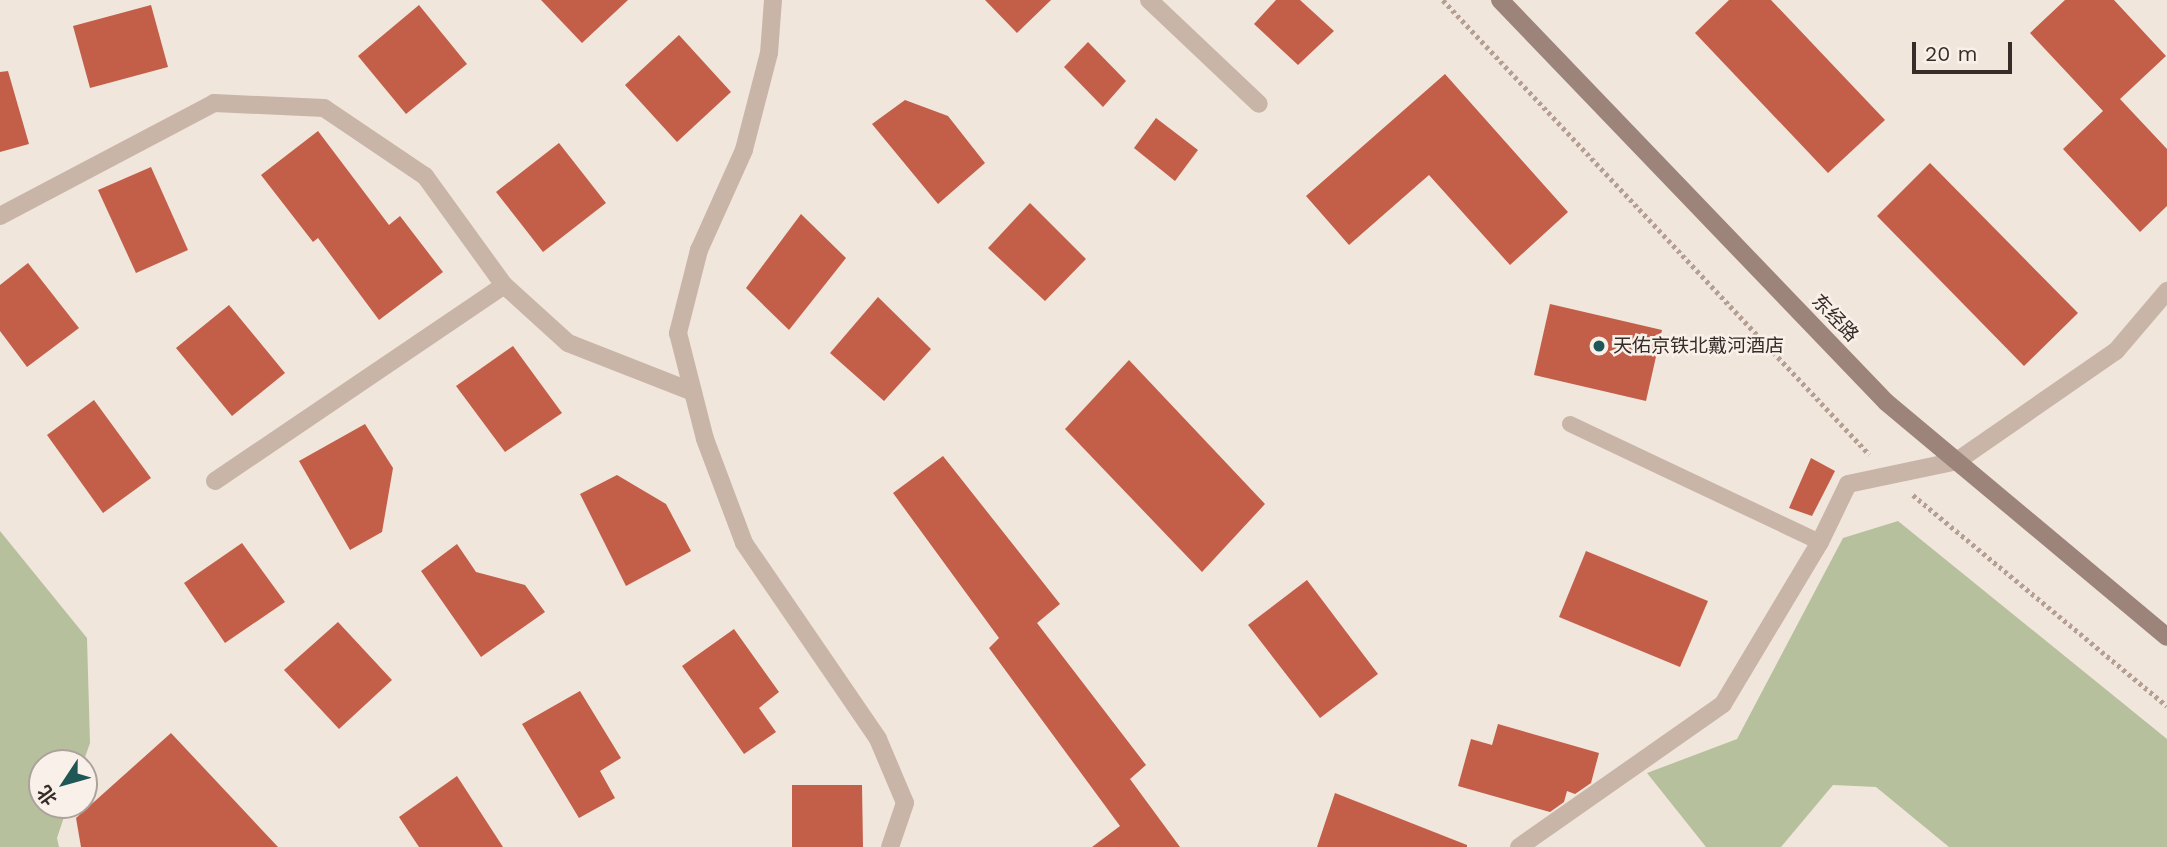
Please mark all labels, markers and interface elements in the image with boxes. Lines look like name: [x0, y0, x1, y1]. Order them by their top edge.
scale bar: [1915, 28, 2015, 72]
text: 20 m: [1925, 41, 1977, 66]
street label: 东经路: [1807, 290, 1863, 346]
place label: 天佑京铁北戴河酒店: [1613, 335, 1784, 357]
marker: 天佑京铁北戴河酒店: [1591, 338, 1607, 354]
north arrow: [28, 749, 98, 819]
text: 北: [32, 781, 62, 810]

